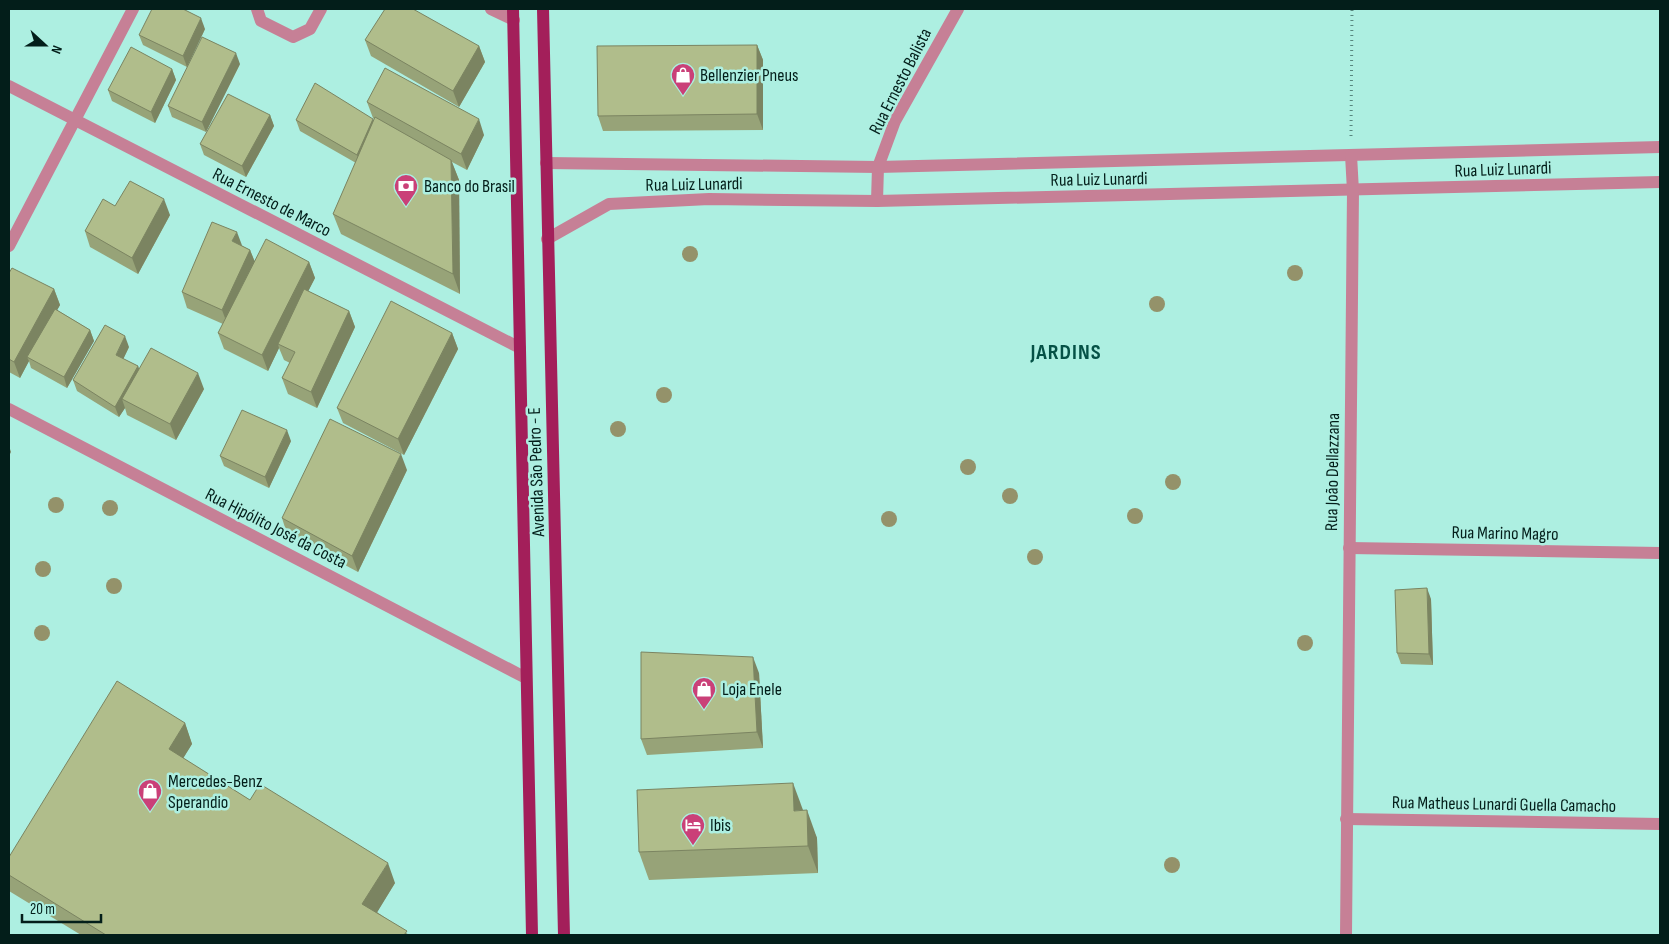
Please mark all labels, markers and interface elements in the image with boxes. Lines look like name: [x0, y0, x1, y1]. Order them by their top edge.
north arrow: [20, 20, 70, 70]
street label: Rua Ernesto Balista: [865, 25, 936, 138]
text: N: [47, 43, 66, 56]
shop icon: Bellenzier Pneus: [670, 62, 696, 96]
place label: Bellenzier Pneus: [700, 65, 798, 86]
street label: Rua Luiz Lunardi: [1454, 157, 1552, 182]
street label: Rua Ernesto de Marco: [209, 164, 334, 241]
street label: Rua Luiz Lunardi: [1050, 168, 1148, 191]
bank icon: Banco do Brasil: [393, 173, 419, 207]
street label: Rua Luiz Lunardi: [645, 173, 743, 196]
place label: Banco do Brasil: [424, 176, 515, 197]
district label: JARDINS: [1029, 339, 1102, 366]
street label: Avenida São Pedro - E: [524, 407, 549, 538]
street label: Rua João Dellazzana: [1321, 413, 1344, 531]
street label: Rua Hipólito José da Costa: [202, 484, 350, 573]
street label: Rua Marino Magro: [1451, 522, 1559, 545]
shop icon: Loja Enele: [691, 676, 717, 710]
place label: Loja Enele: [722, 679, 782, 700]
place label: Mercedes-Benz Sperandio: [168, 771, 263, 813]
shop icon: Mercedes-Benz Sperandio: [137, 778, 163, 812]
street label: Rua Matheus Lunardi Guella Camacho: [1392, 792, 1616, 817]
hotel icon: Ibis: [680, 812, 706, 846]
place label: Ibis: [710, 815, 731, 836]
scale bar: [22, 892, 101, 924]
text: 20 m: [30, 900, 55, 919]

